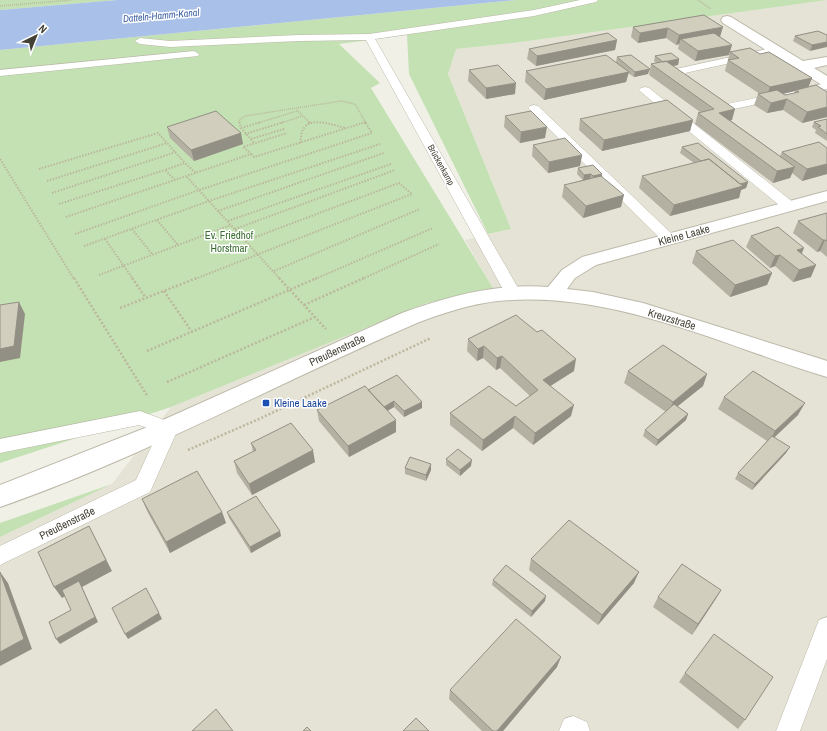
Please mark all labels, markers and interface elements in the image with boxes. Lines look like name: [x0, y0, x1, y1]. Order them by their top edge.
water label: Datteln-Hamm-Kanal: [122, 6, 200, 25]
north arrow: [16, 16, 56, 56]
text: N: [36, 21, 50, 36]
street label: Brückenkamp: [425, 142, 457, 188]
street label: Kleine Laake: [657, 221, 711, 249]
park label: Ev. Friedhof Horstmar: [205, 228, 254, 255]
street label: Kreuzstraße: [646, 305, 698, 333]
street label: Preußenstraße: [307, 331, 367, 369]
place label: Kleine Laake: [274, 396, 327, 410]
marker: Kleine Laake: [261, 398, 271, 408]
street label: Preußenstraße: [37, 504, 97, 542]

